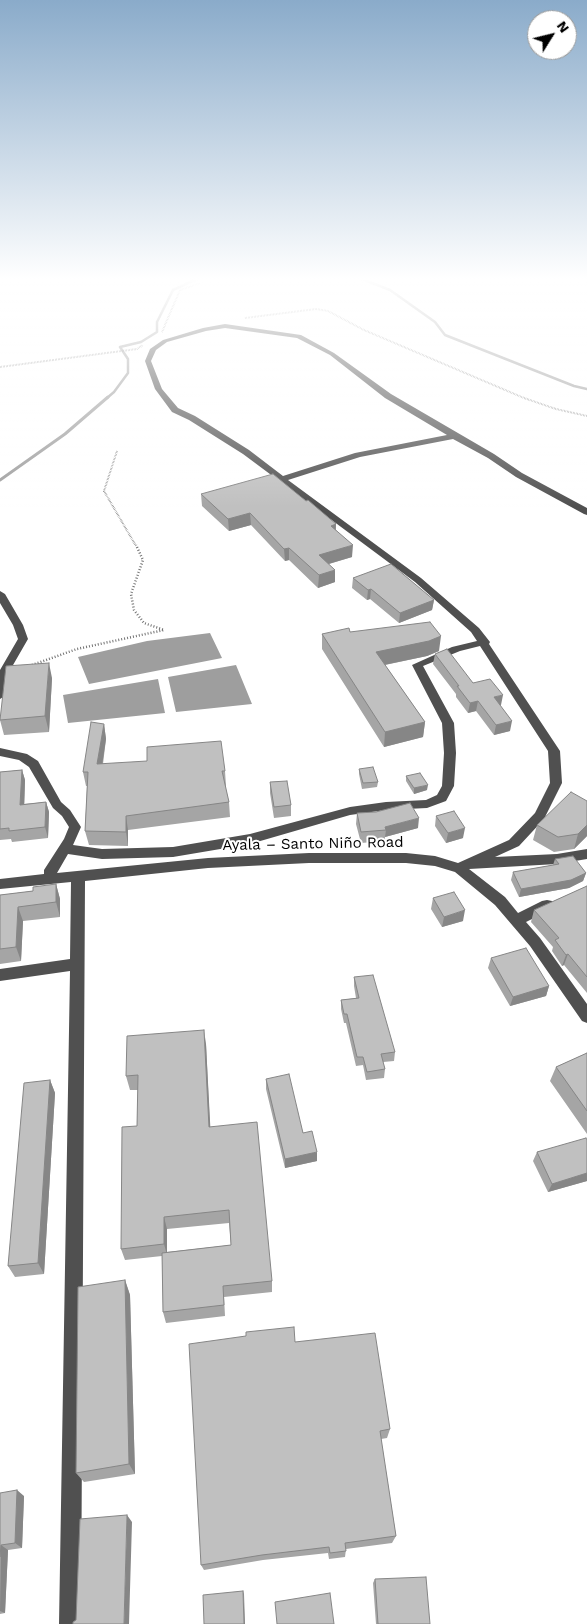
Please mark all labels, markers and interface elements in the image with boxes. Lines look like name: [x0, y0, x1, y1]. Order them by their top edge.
north arrow: [527, 10, 577, 60]
text: N: [554, 18, 573, 36]
street label: Ayala – Santo Niño Road: [222, 833, 404, 855]

